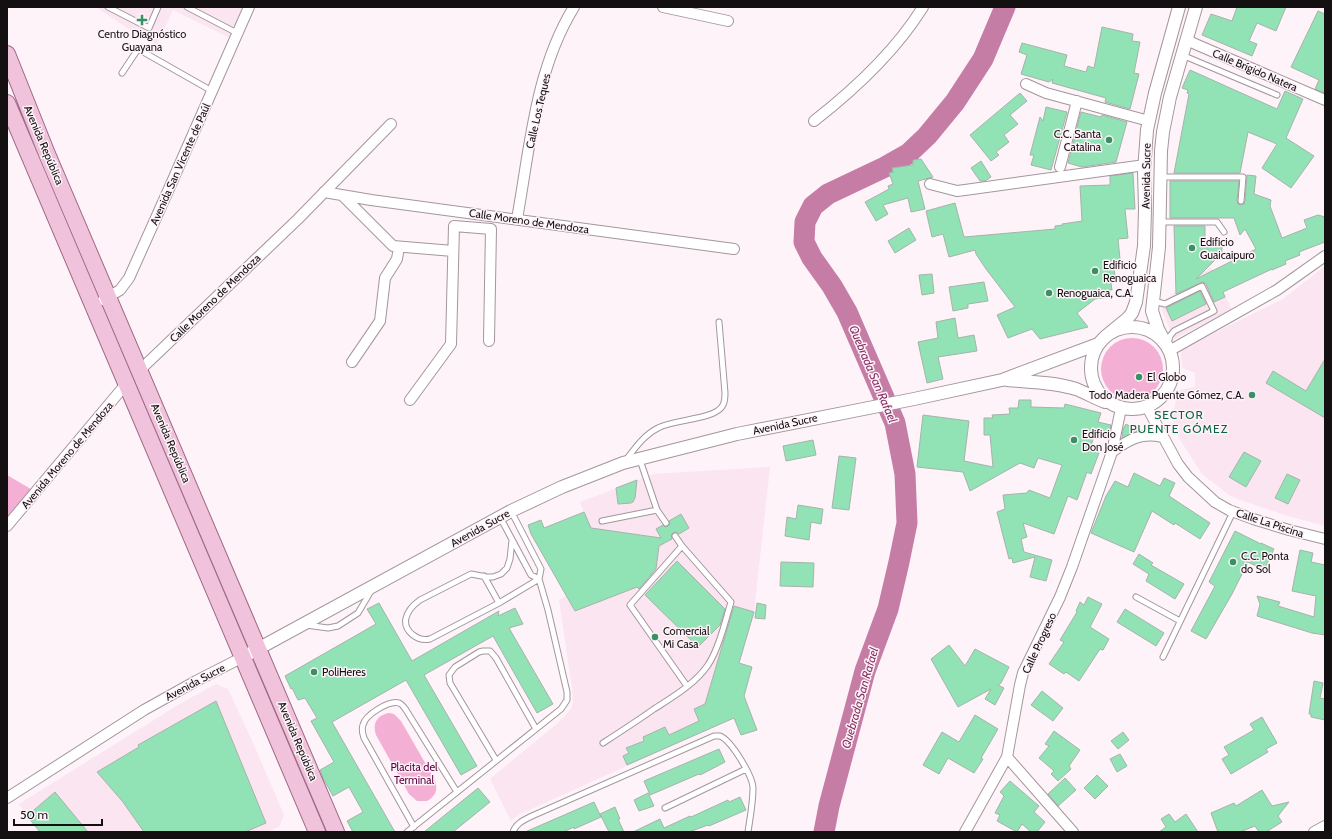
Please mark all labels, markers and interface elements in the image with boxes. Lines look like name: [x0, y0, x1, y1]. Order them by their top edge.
marker: Centro Diagnóstico Guayana: [136, 14, 148, 26]
place label: Centro Diagnóstico Guayana: [98, 27, 186, 54]
street label: Calle Brígido Natera: [1210, 46, 1300, 95]
street label: Calle Los Teques: [523, 72, 554, 150]
street label: Avenida San Vicente de Paúl: [147, 101, 213, 227]
street label: Avenida República: [21, 103, 67, 187]
place label: C.C. Santa Catalina: [1054, 127, 1102, 154]
marker: C.C. Santa Catalina: [1104, 135, 1114, 145]
street label: Avenida Sucre: [1138, 143, 1154, 209]
street label: Calle Moreno de Mendoza: [468, 206, 591, 236]
place label: Edificio Guaicaipuro: [1200, 235, 1255, 262]
marker: Edificio Guaicaipuro: [1187, 243, 1197, 253]
street label: Calle Moreno de Mendoza: [167, 250, 264, 345]
place label: Edificio Renoguaica: [1103, 258, 1157, 285]
marker: Edificio Renoguaica: [1090, 266, 1100, 276]
place label: Renoguaica, C.A.: [1057, 286, 1133, 300]
marker: Renoguaica, C.A.: [1044, 288, 1054, 298]
water label: Quebrada San Rafael: [846, 323, 901, 425]
place label: El Globo: [1147, 370, 1186, 384]
marker: El Globo: [1134, 372, 1144, 382]
place label: Todo Madera Puente Gómez, C.A.: [1089, 388, 1244, 402]
marker: Todo Madera Puente Gómez, C.A.: [1247, 390, 1257, 400]
street label: Avenida Moreno de Mendoza: [18, 398, 116, 511]
street label: Avenida República: [148, 401, 194, 485]
district label: SECTOR PUENTE GÓMEZ: [1130, 407, 1228, 436]
street label: Avenida Sucre: [751, 410, 819, 438]
place label: Edificio Don José: [1082, 427, 1124, 454]
marker: Edificio Don José: [1069, 435, 1079, 445]
street label: Calle La Piscina: [1234, 505, 1306, 541]
street label: Avenida Sucre: [448, 506, 512, 550]
place label: C.C. Ponta do Sol: [1241, 549, 1289, 576]
marker: C.C. Ponta do Sol: [1228, 557, 1238, 567]
street label: Calle Progreso: [1019, 610, 1059, 676]
place label: Comercial Mi Casa: [663, 624, 710, 651]
marker: Comercial Mi Casa: [650, 632, 660, 642]
water label: Quebrada San Rafael: [838, 646, 881, 750]
street label: Avenida Sucre: [163, 660, 228, 704]
place label: PoliHeres: [322, 665, 366, 679]
marker: PoliHeres: [309, 667, 319, 677]
street label: Avenida República: [275, 699, 321, 783]
park label: Placita del Terminal: [390, 760, 438, 787]
scale bar: [14, 801, 102, 827]
text: 50 m: [20, 807, 48, 822]

